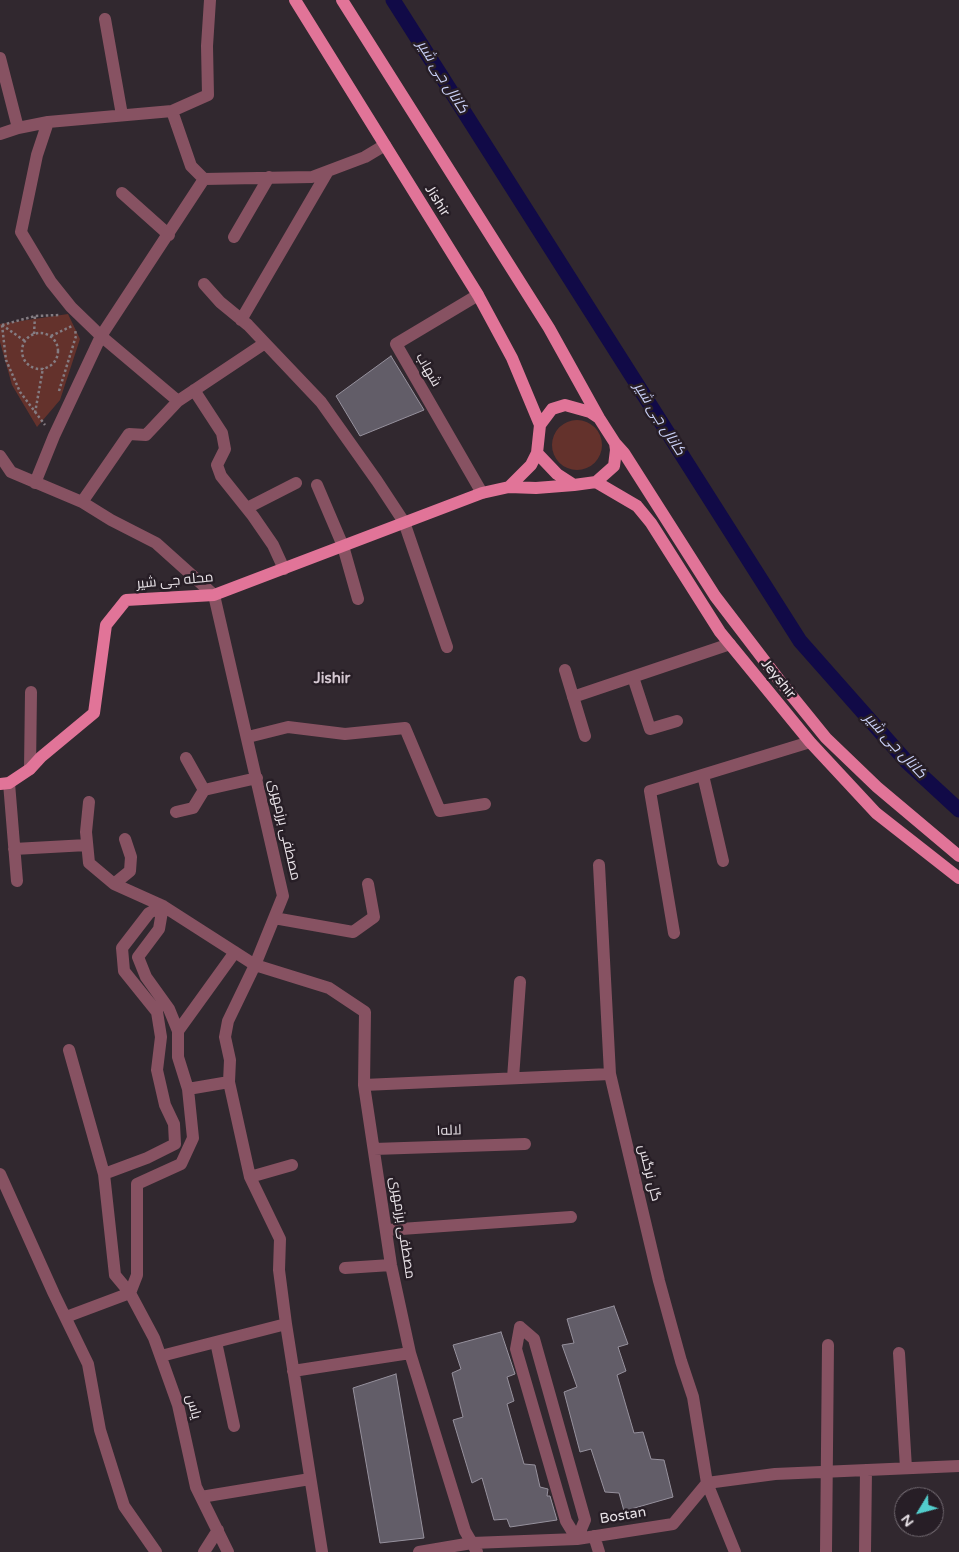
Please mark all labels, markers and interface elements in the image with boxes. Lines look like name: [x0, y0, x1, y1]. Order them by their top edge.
water label: کانال جی شیر: [412, 37, 472, 117]
street label: Jishir: [421, 182, 453, 220]
street label: شهاب: [412, 350, 444, 390]
water label: کانال جی شیر: [629, 379, 689, 459]
street label: محله جی شیر: [136, 569, 214, 593]
street label: Jeyshir: [757, 656, 799, 702]
district label: Jishir: [314, 670, 350, 688]
water label: کانال جی شیر: [860, 710, 930, 782]
street label: مصطفی برزمهری: [264, 778, 304, 882]
street label: لاله۱: [436, 1122, 462, 1140]
street label: گل نرگس: [634, 1143, 664, 1203]
street label: مصطفی برزمهری: [386, 1176, 418, 1280]
street label: یاس: [182, 1393, 204, 1421]
north arrow: [894, 1487, 944, 1537]
street label: Bostan: [599, 1504, 647, 1528]
text: N: [897, 1511, 918, 1530]

